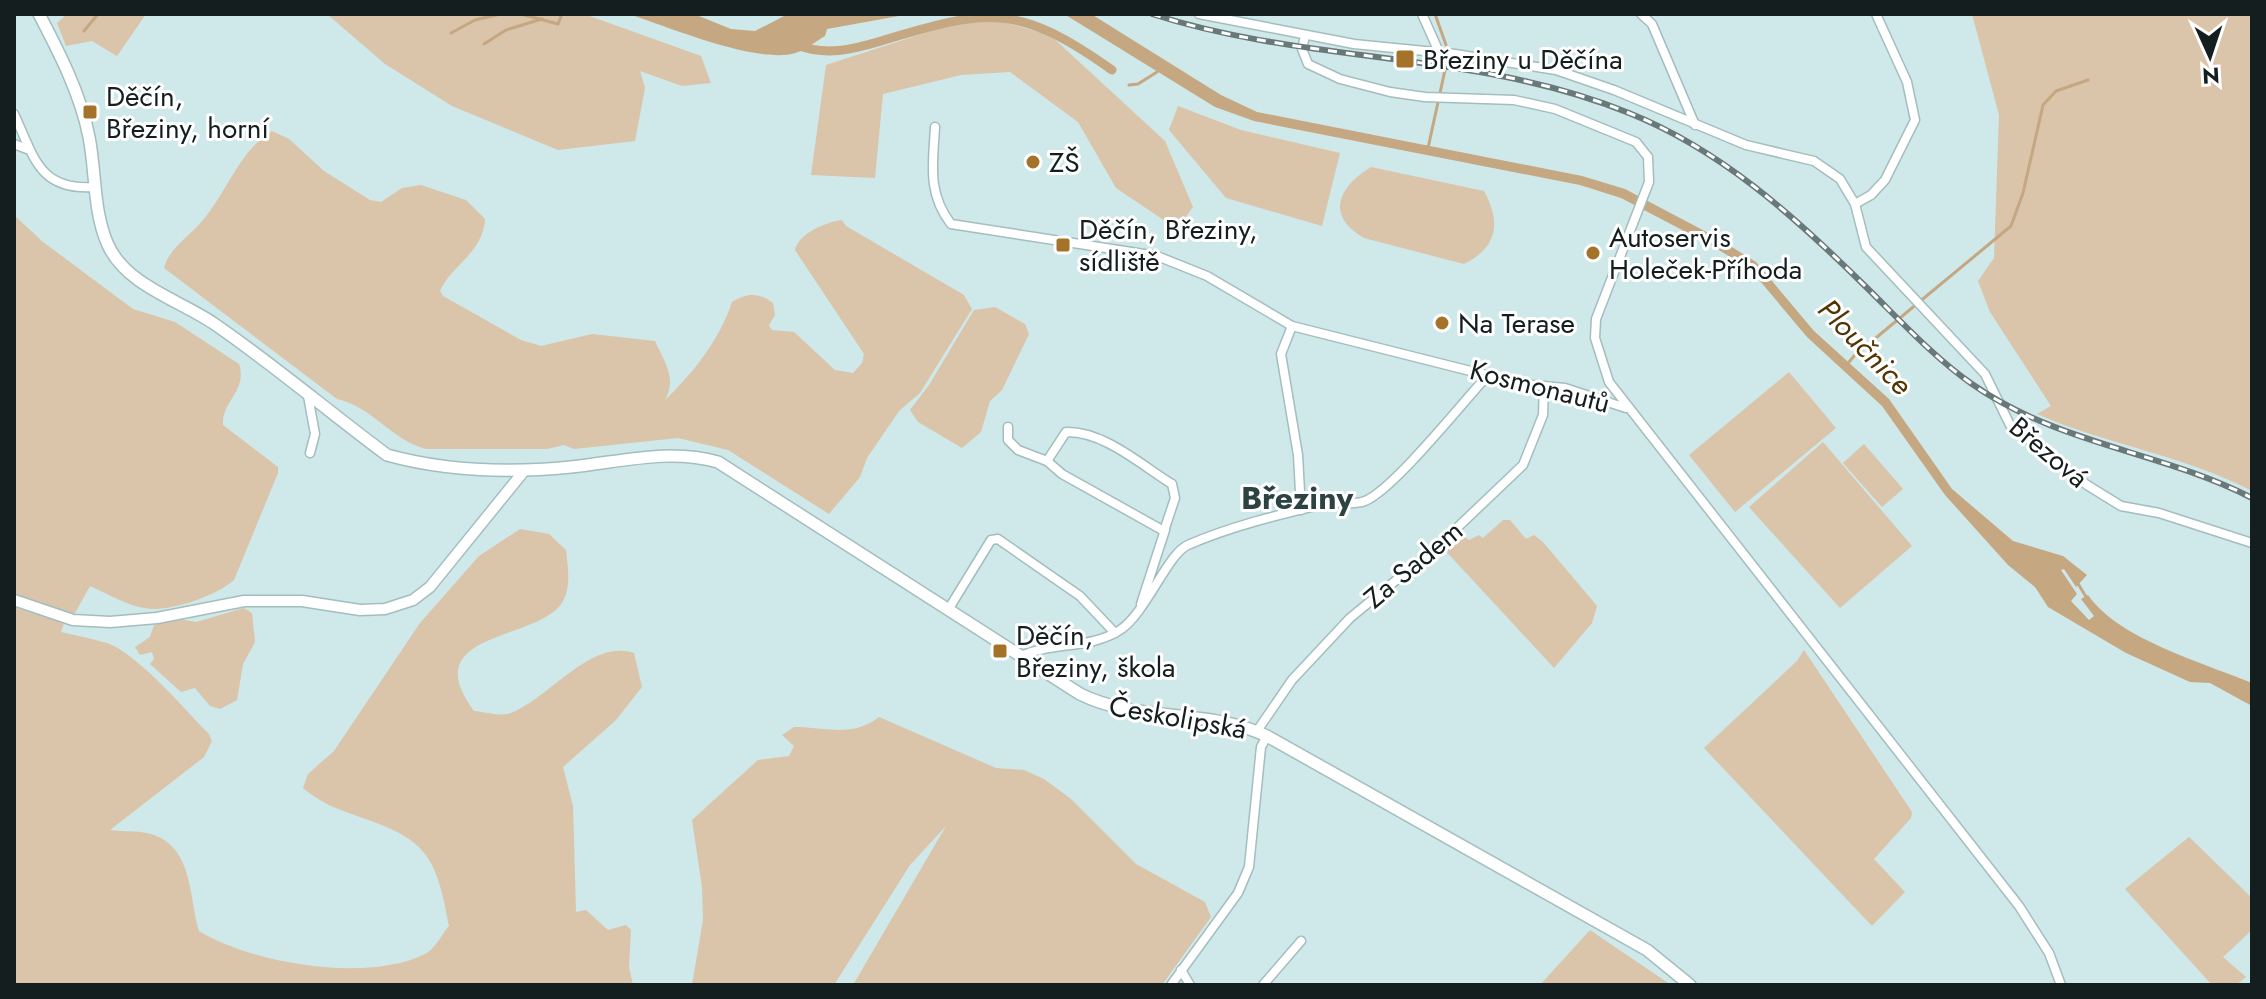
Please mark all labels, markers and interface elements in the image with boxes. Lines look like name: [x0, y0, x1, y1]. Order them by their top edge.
north arrow: [2170, 16, 2250, 96]
place label: Březiny u Děčína: [1423, 39, 1623, 80]
marker: Březiny u Děčína: [1394, 48, 1416, 70]
text: N: [2201, 60, 2221, 92]
place label: Děčín, Březiny, horní: [106, 76, 270, 149]
marker: Děčín, Březiny, horní: [81, 103, 99, 121]
place label: ZŠ: [1049, 142, 1080, 183]
marker: ZŠ: [1024, 153, 1042, 171]
place label: Děčín, Březiny, sídliště: [1079, 209, 1258, 282]
place label: Autoservis Holeček-Příhoda: [1609, 217, 1802, 290]
marker: Děčín, Březiny, sídliště: [1054, 236, 1072, 254]
marker: Autoservis Holeček-Příhoda: [1584, 244, 1602, 262]
water label: Ploučnice: [1808, 289, 1922, 405]
place label: Na Terase: [1458, 303, 1575, 344]
marker: Na Terase: [1433, 314, 1451, 332]
street label: Kosmonautů: [1466, 349, 1614, 424]
street label: Březová: [2000, 407, 2097, 498]
district label: Březiny: [1241, 475, 1353, 521]
street label: Za Sadem: [1355, 511, 1472, 618]
place label: Děčín, Březiny, škola: [1016, 615, 1176, 688]
marker: Děčín, Březiny, škola: [991, 642, 1009, 660]
street label: Českolipská: [1106, 685, 1250, 750]

